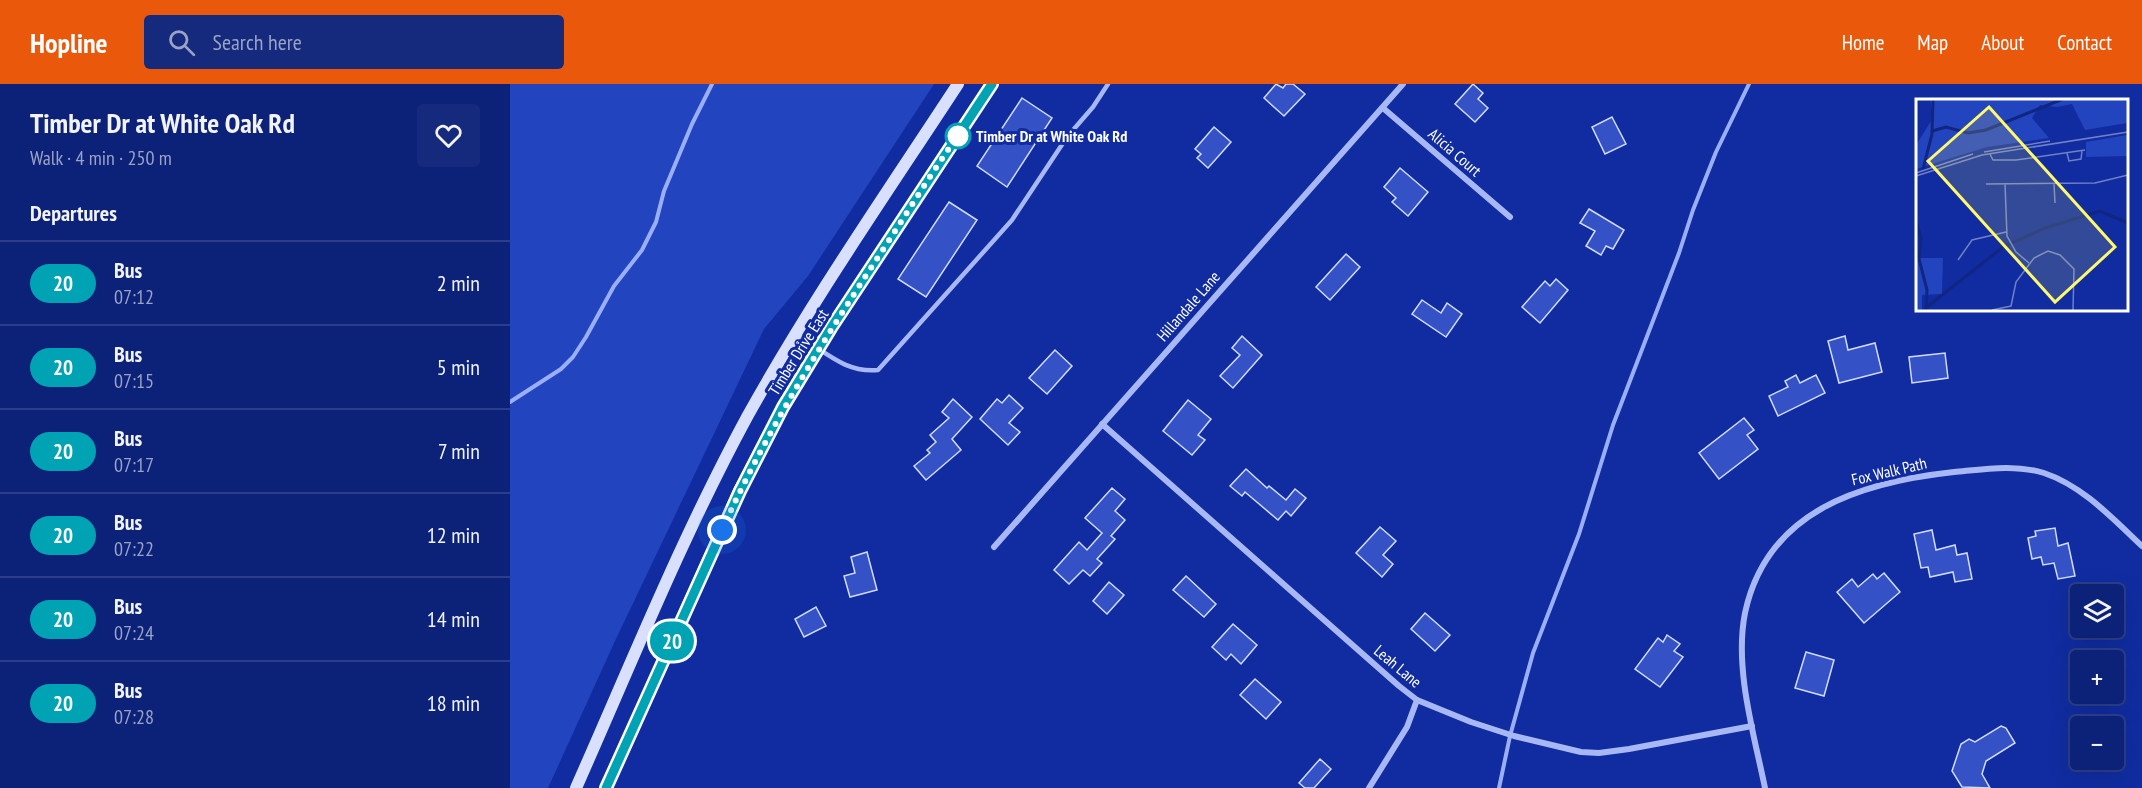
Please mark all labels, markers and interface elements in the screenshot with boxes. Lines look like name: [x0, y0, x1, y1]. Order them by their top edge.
search box: [144, 15, 564, 69]
text: Hopline: [30, 24, 108, 61]
icon: search: [165, 26, 198, 59]
text: Search here: [213, 28, 302, 56]
text: Home: [1842, 29, 1884, 56]
text: Map: [1917, 29, 1948, 56]
text: About: [1981, 29, 2024, 56]
text: Contact: [2057, 29, 2112, 56]
inset map: [1916, 99, 2127, 310]
text: Timber Dr at White Oak Rd: [30, 104, 295, 141]
button: heart: [417, 104, 480, 167]
marker: Timber Dr at White Oak Rd: [945, 123, 971, 149]
street label: Alicia Court: [1424, 124, 1486, 181]
place label: Timber Dr at White Oak Rd: [976, 126, 1127, 146]
text: Walk · 4 min · 250 m: [30, 145, 172, 171]
text: Departures: [30, 199, 117, 227]
text: Bus: [114, 256, 142, 284]
street label: Hillandale Lane: [1152, 267, 1224, 345]
text: 2 min: [437, 269, 480, 297]
text: 20: [53, 270, 73, 297]
text: 07:12: [114, 284, 154, 310]
street label: Timber Drive East: [764, 305, 833, 399]
text: Bus: [114, 340, 142, 368]
text: 5 min: [437, 353, 480, 381]
text: 20: [53, 354, 73, 381]
text: 07:15: [114, 368, 154, 394]
text: Bus: [114, 424, 142, 452]
text: 7 min: [438, 437, 480, 465]
text: 20: [53, 438, 73, 465]
text: 07:17: [114, 452, 154, 478]
street label: Fox Walk Path: [1849, 453, 1929, 489]
text: Bus: [114, 508, 142, 536]
your location: [707, 515, 737, 545]
text: 12 min: [427, 521, 480, 549]
text: 20: [53, 522, 73, 549]
text: 07:22: [114, 536, 154, 562]
map controls: [2070, 584, 2124, 770]
button: layers: [2070, 584, 2124, 638]
text: Bus: [114, 592, 142, 620]
text: 14 min: [427, 605, 480, 633]
text: 20: [53, 606, 73, 633]
text: 07:24: [114, 620, 154, 646]
line badge: 20: [645, 622, 699, 660]
text: 20: [662, 628, 682, 655]
street label: Leah Lane: [1370, 640, 1426, 692]
button: +: [2070, 650, 2124, 704]
text: Bus: [114, 676, 142, 704]
text: 18 min: [427, 689, 480, 717]
text: 20: [53, 690, 73, 717]
text: 07:28: [114, 704, 154, 730]
button: −: [2070, 716, 2124, 770]

